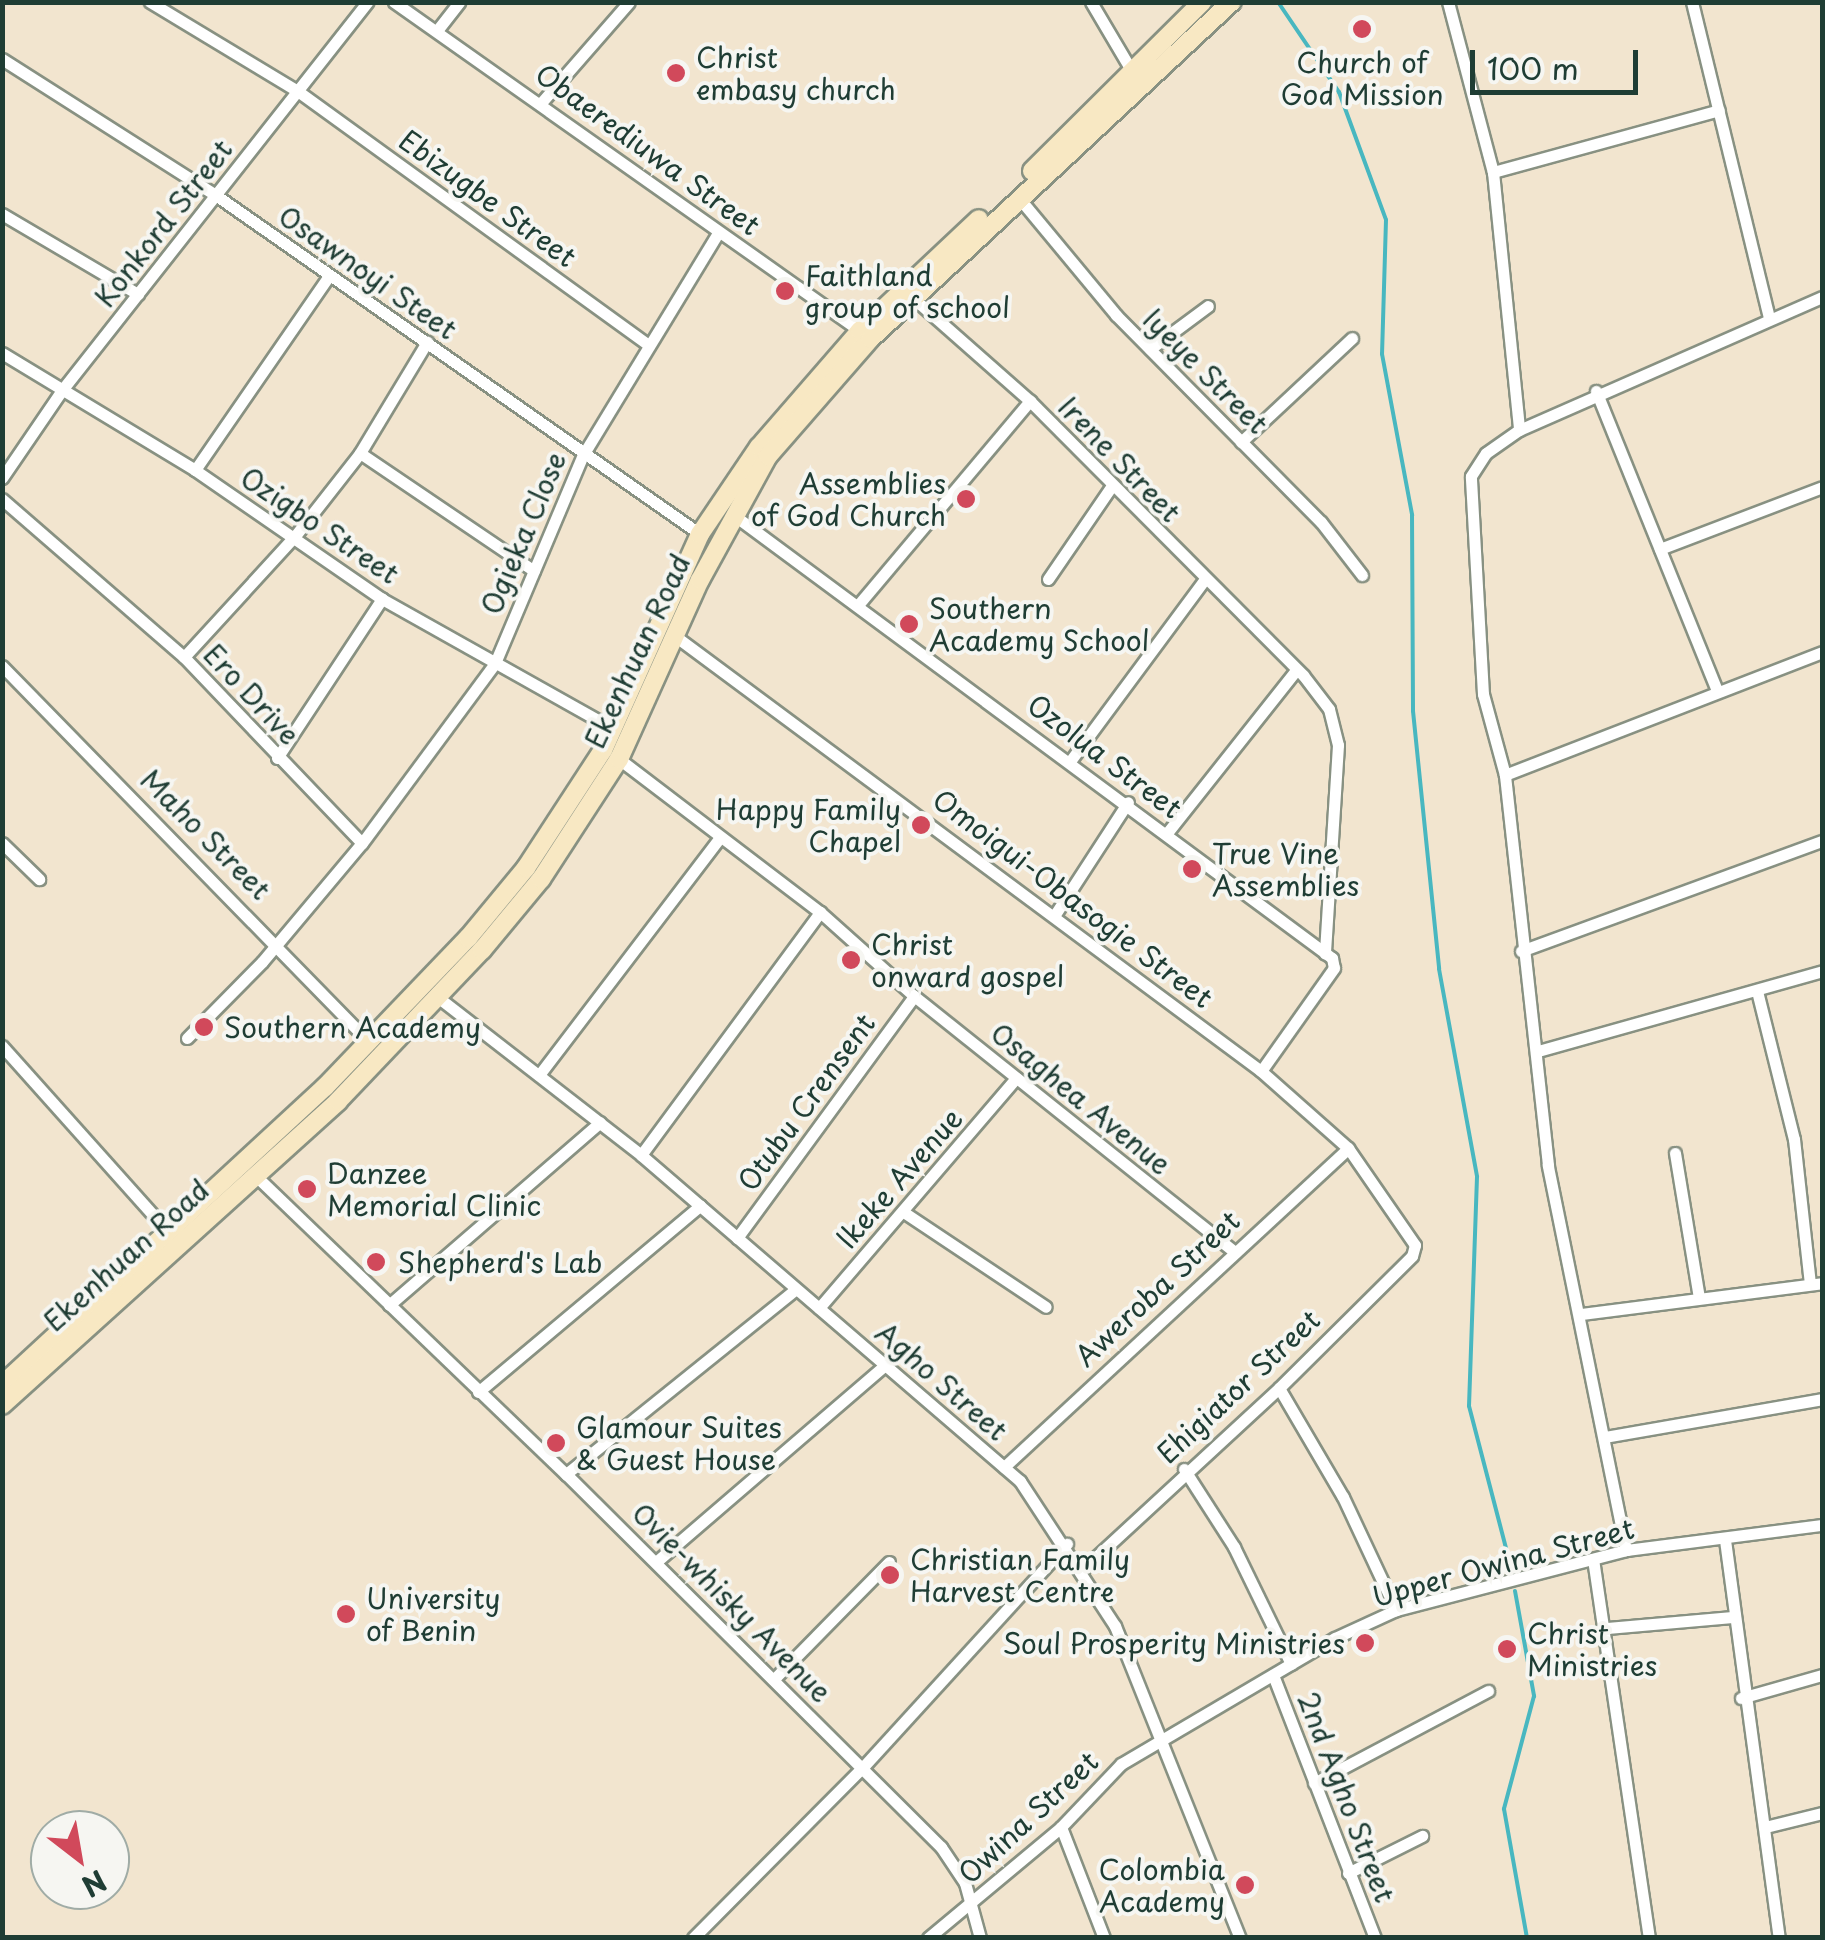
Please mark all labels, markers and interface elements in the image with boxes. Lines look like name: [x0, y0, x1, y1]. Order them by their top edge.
marker: Church of God Mission: [1351, 18, 1373, 40]
scale bar: [1475, 30, 1642, 92]
place label: Christ embasy church: [696, 40, 896, 106]
place label: Church of God Mission: [1280, 45, 1444, 111]
text: 100 m: [1487, 45, 1579, 90]
street label: Obaerediuwa Street: [530, 57, 766, 241]
marker: Christ embasy church: [665, 62, 687, 84]
street label: Ebizugbe Street: [393, 122, 583, 274]
street label: Konkord Street: [87, 133, 239, 313]
street label: Osawnoyi Steet: [272, 198, 464, 346]
place label: Faithland group of school: [805, 258, 1010, 324]
marker: Faithland group of school: [774, 280, 796, 302]
street label: Iyeye Street: [1136, 301, 1276, 441]
street label: Irene Street: [1052, 389, 1188, 529]
street label: Ogieka Close: [473, 446, 573, 620]
street label: Ozigbo Street: [234, 460, 406, 590]
place label: Assemblies of God Church: [750, 466, 946, 532]
marker: Assemblies of God Church: [955, 488, 977, 510]
street label: Ekenhuan Road: [577, 548, 697, 754]
place label: Southern Academy School: [929, 591, 1152, 657]
marker: Southern Academy School: [898, 613, 920, 635]
street label: Ero Drive: [197, 636, 307, 752]
street label: Ozolua Street: [1021, 687, 1189, 825]
street label: Maho Street: [134, 762, 278, 906]
street label: Omoigui-Obasogie Street: [926, 782, 1220, 1014]
place label: Happy Family Chapel: [716, 792, 901, 858]
marker: Happy Family Chapel: [910, 814, 932, 836]
place label: True Vine Assemblies: [1212, 836, 1359, 902]
marker: True Vine Assemblies: [1181, 858, 1203, 880]
place label: Christ onward gospel: [871, 927, 1066, 993]
marker: Christ onward gospel: [840, 949, 862, 971]
street label: Otubu Crensent: [730, 1006, 882, 1198]
place label: Southern Academy: [224, 1010, 482, 1044]
street label: Osaghea Avenue: [984, 1015, 1178, 1181]
marker: Southern Academy: [193, 1016, 215, 1038]
street label: Ikeke Avenue: [829, 1101, 969, 1255]
place label: Danzee Memorial Clinic: [327, 1156, 541, 1222]
street label: Ekenhuan Road: [36, 1172, 216, 1338]
marker: Danzee Memorial Clinic: [296, 1178, 318, 1200]
street label: Aweroba Street: [1068, 1203, 1246, 1373]
place label: Shepherd's Lab: [398, 1245, 602, 1279]
marker: Shepherd's Lab: [363, 1249, 389, 1275]
street label: Ehigiator Street: [1149, 1301, 1327, 1471]
street label: Agho Street: [869, 1315, 1015, 1447]
place label: Glamour Suites & Guest House: [576, 1410, 783, 1476]
marker: Glamour Suites & Guest House: [545, 1432, 567, 1454]
street label: Ovie-whisky Avenue: [625, 1495, 839, 1709]
street label: Upper Owina Street: [1368, 1511, 1638, 1613]
place label: Christian Family Harvest Centre: [910, 1542, 1130, 1608]
marker: Christian Family Harvest Centre: [879, 1564, 901, 1586]
place label: University of Benin: [366, 1581, 500, 1647]
marker: University of Benin: [335, 1603, 357, 1625]
place label: Christ Ministries: [1527, 1616, 1657, 1682]
place label: Soul Prosperity Ministries: [1002, 1626, 1345, 1660]
marker: Soul Prosperity Ministries: [1354, 1632, 1376, 1654]
marker: Christ Ministries: [1496, 1638, 1518, 1660]
street label: 2nd Agho Street: [1291, 1686, 1403, 1908]
street label: Owina Street: [951, 1744, 1105, 1890]
north arrow: [30, 1810, 130, 1910]
place label: Colombia Academy: [1099, 1852, 1225, 1918]
text: N: [74, 1860, 115, 1909]
marker: Colombia Academy: [1234, 1874, 1256, 1896]

